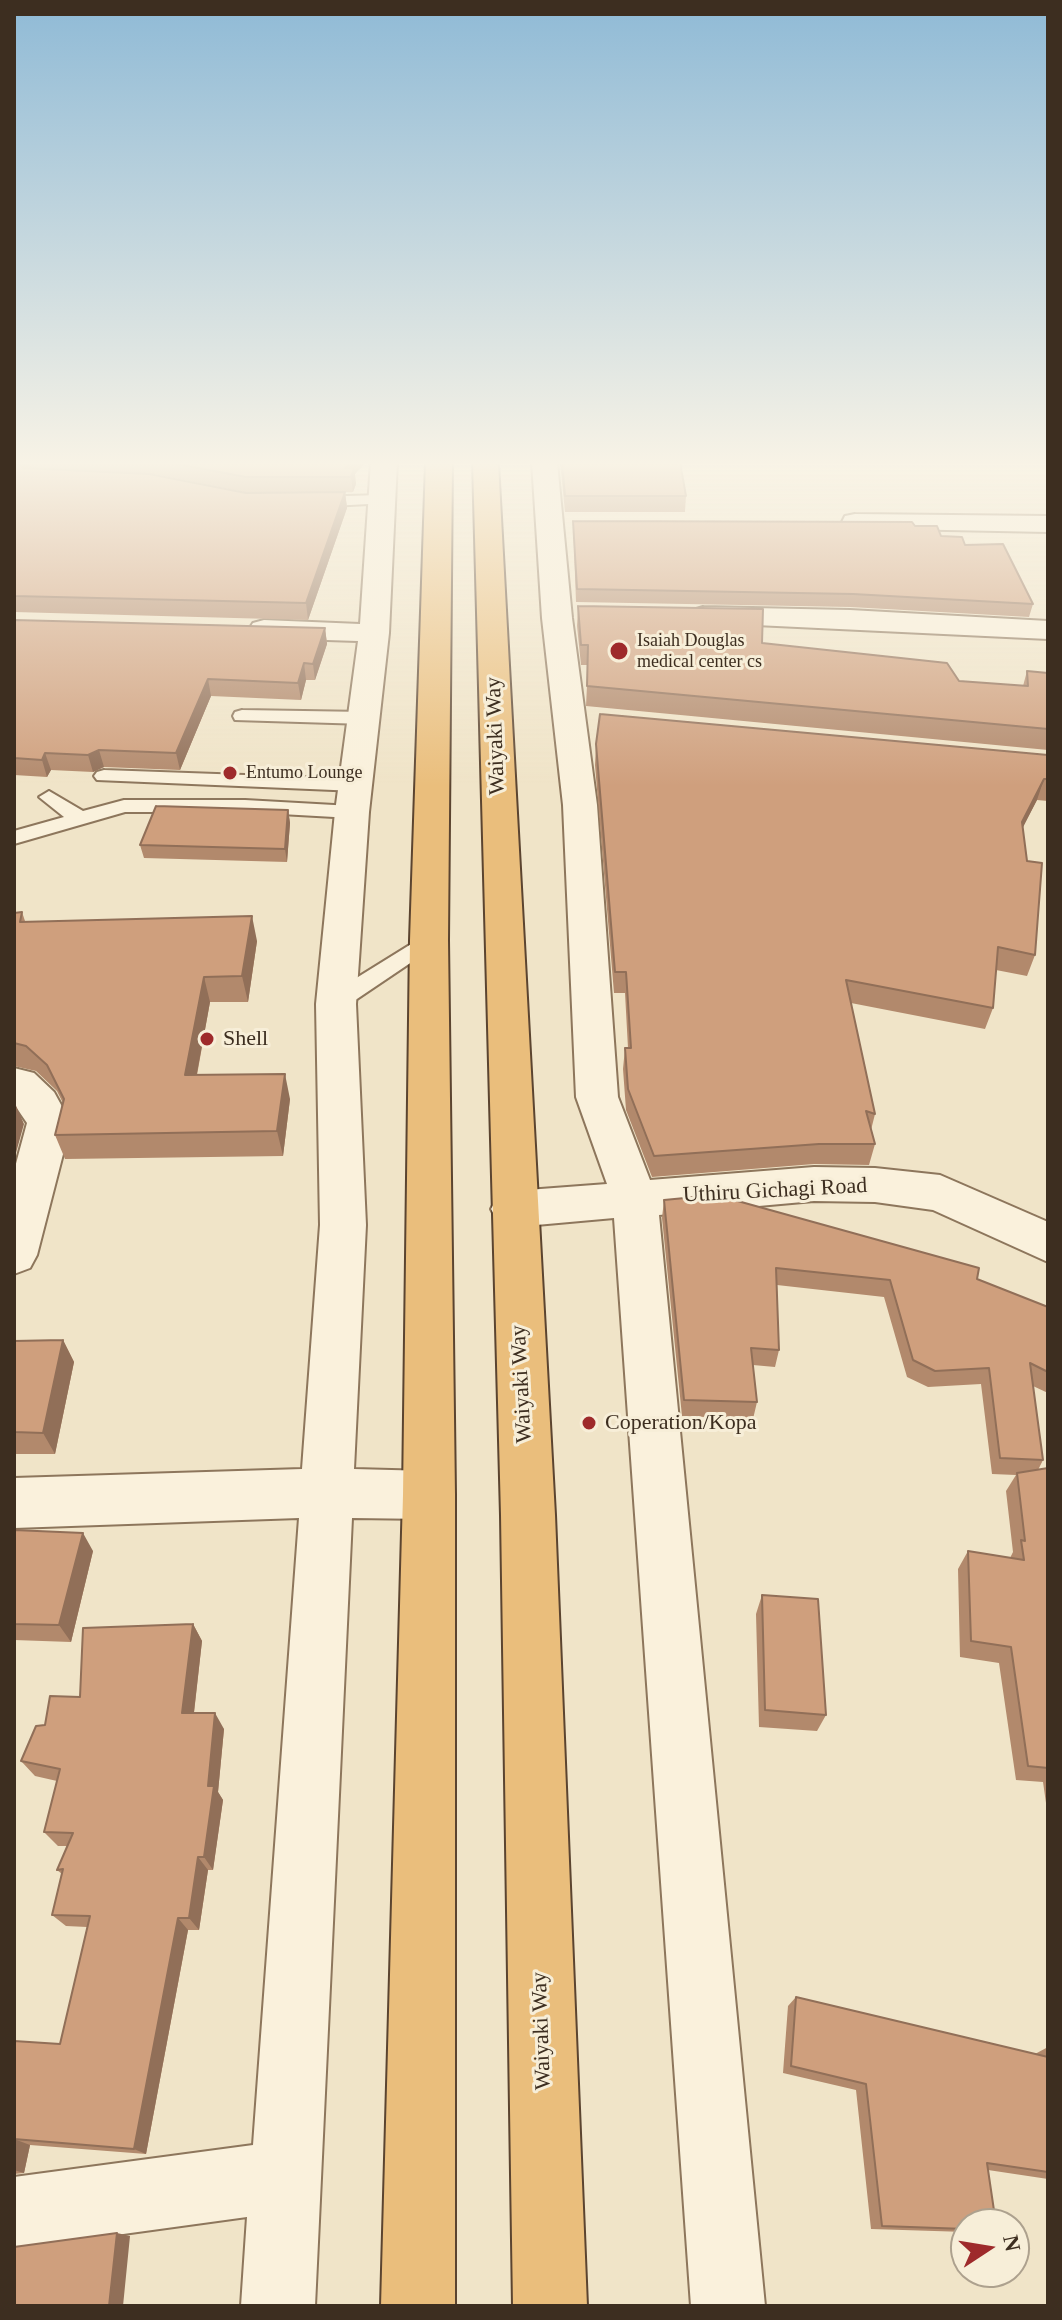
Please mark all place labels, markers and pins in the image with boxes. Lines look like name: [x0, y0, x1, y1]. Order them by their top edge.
place label: Isaiah Douglas medical center cs: [637, 630, 762, 672]
marker: Isaiah Douglas medical center cs: [608, 640, 630, 662]
place label: Entumo Lounge: [246, 762, 362, 784]
marker: Entumo Lounge: [221, 764, 239, 782]
place label: Shell: [223, 1026, 268, 1052]
marker: Shell: [198, 1030, 216, 1048]
place label: Coperation/Kopa: [605, 1410, 757, 1436]
marker: Coperation/Kopa: [580, 1414, 598, 1432]

